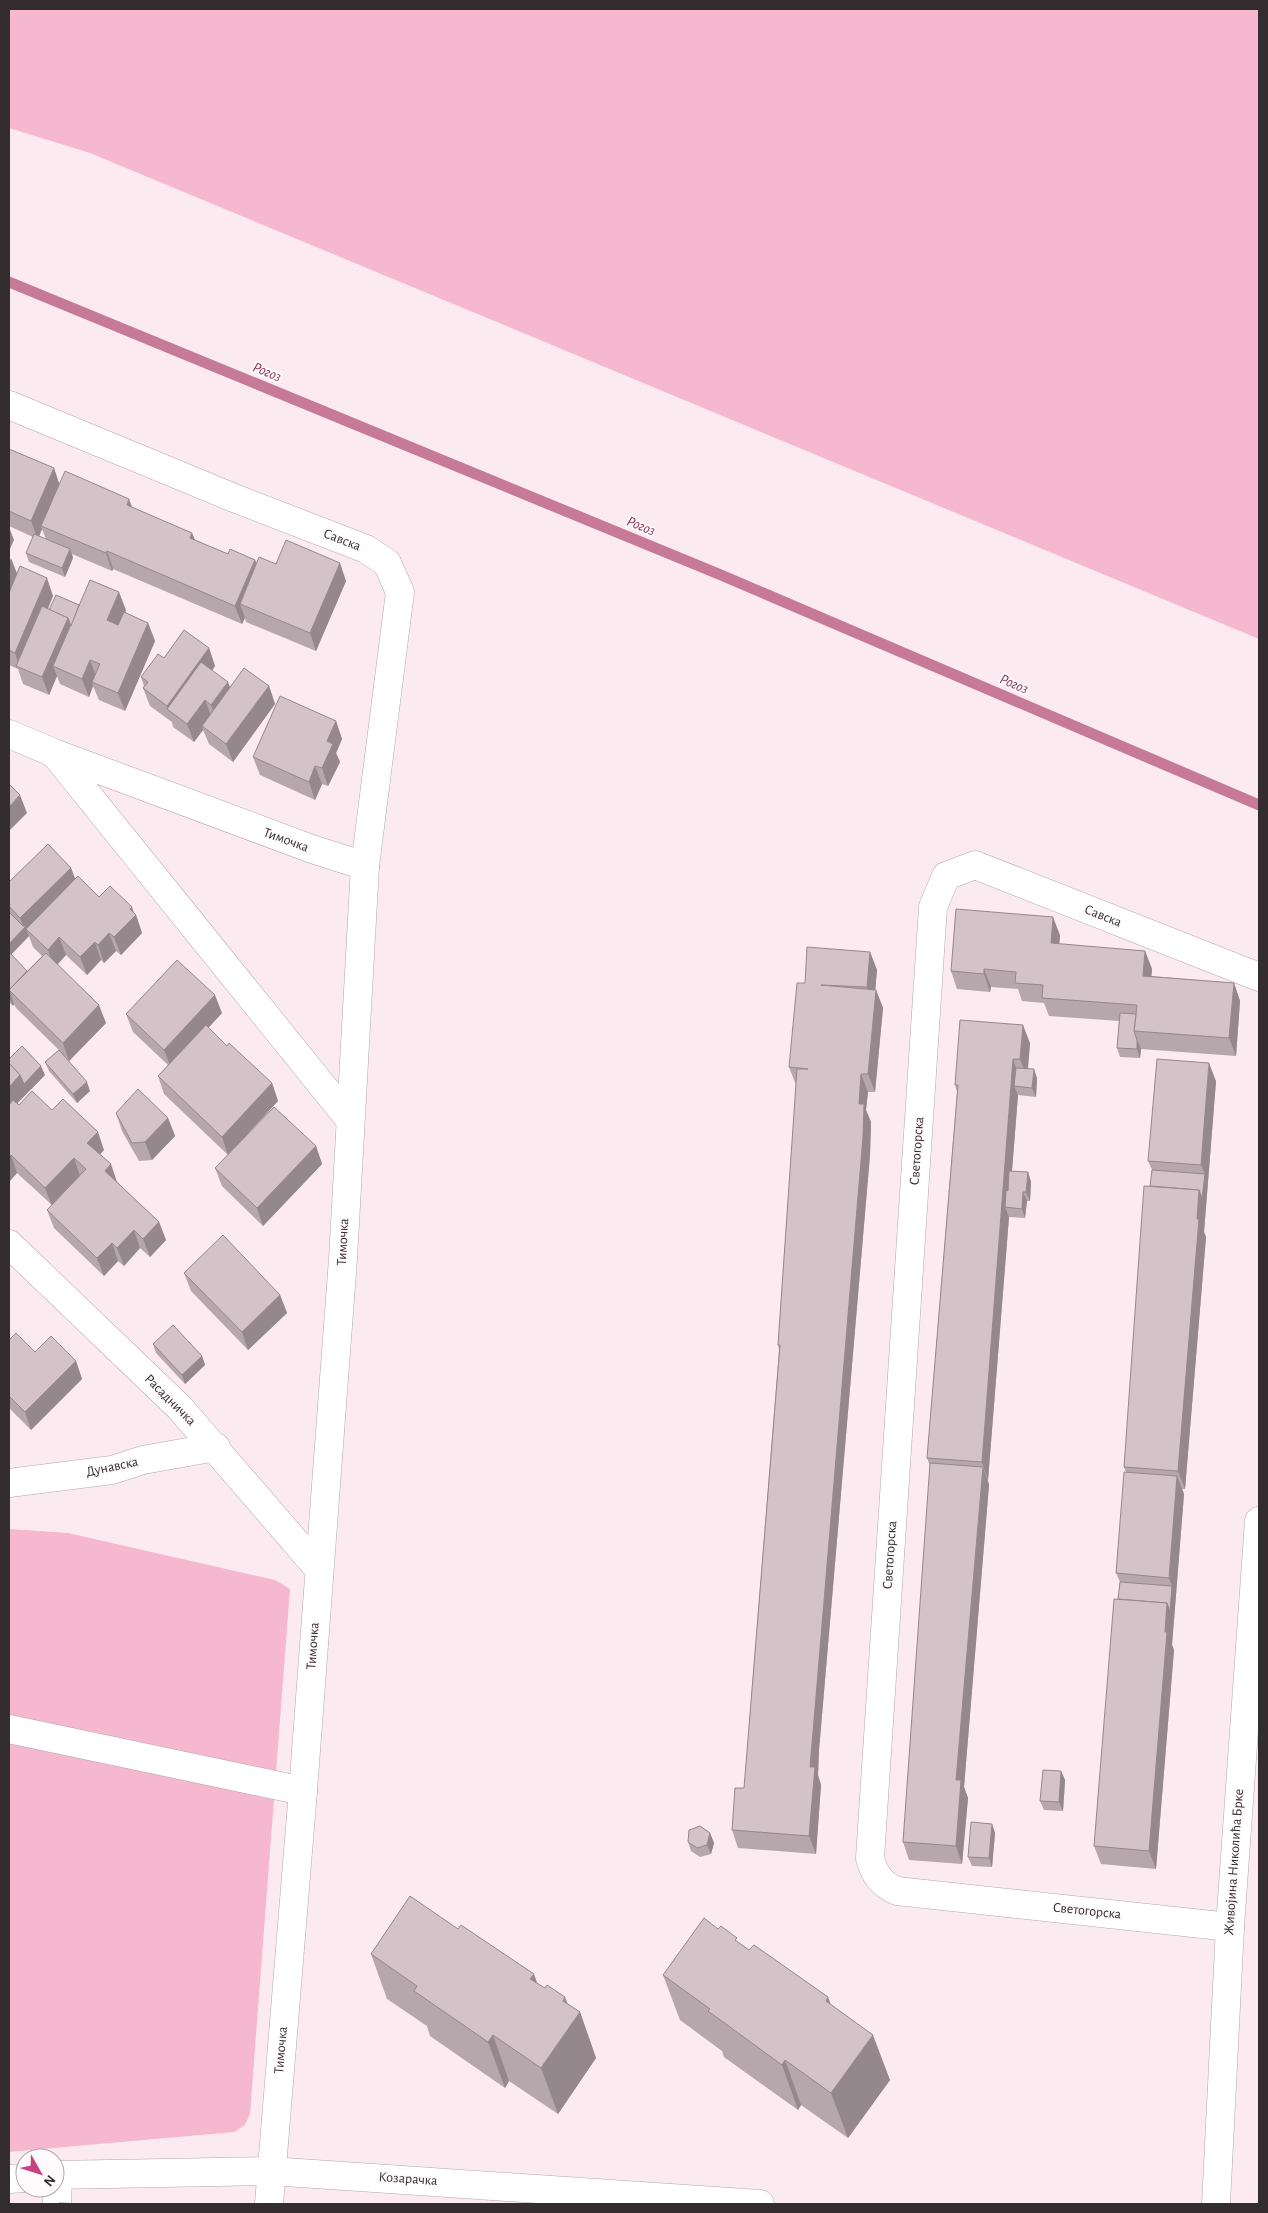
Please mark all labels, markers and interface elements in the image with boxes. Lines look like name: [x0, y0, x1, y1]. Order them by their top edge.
water label: Рогоз: [251, 360, 283, 384]
water label: Рогоз: [625, 514, 657, 538]
street label: Савска: [321, 527, 363, 554]
water label: Рогоз: [998, 671, 1030, 697]
street label: Тимочка: [261, 825, 311, 855]
street label: Савска: [1082, 902, 1124, 930]
street label: Светогорска: [908, 1116, 926, 1186]
street label: Тимочка: [335, 1217, 351, 1266]
street label: Расадничка: [142, 1372, 199, 1429]
street label: Дунавска: [85, 1455, 140, 1479]
street label: Светогорска: [881, 1520, 899, 1590]
street label: Тимочка: [304, 1621, 322, 1670]
street label: Живојина Николића Брке: [1222, 1788, 1246, 1936]
street label: Светогорска: [1052, 1900, 1122, 1922]
street label: Тимочка: [272, 2025, 290, 2074]
north arrow: [15, 2148, 65, 2198]
street label: Козарачка: [378, 2170, 438, 2188]
text: N: [41, 2172, 58, 2189]

